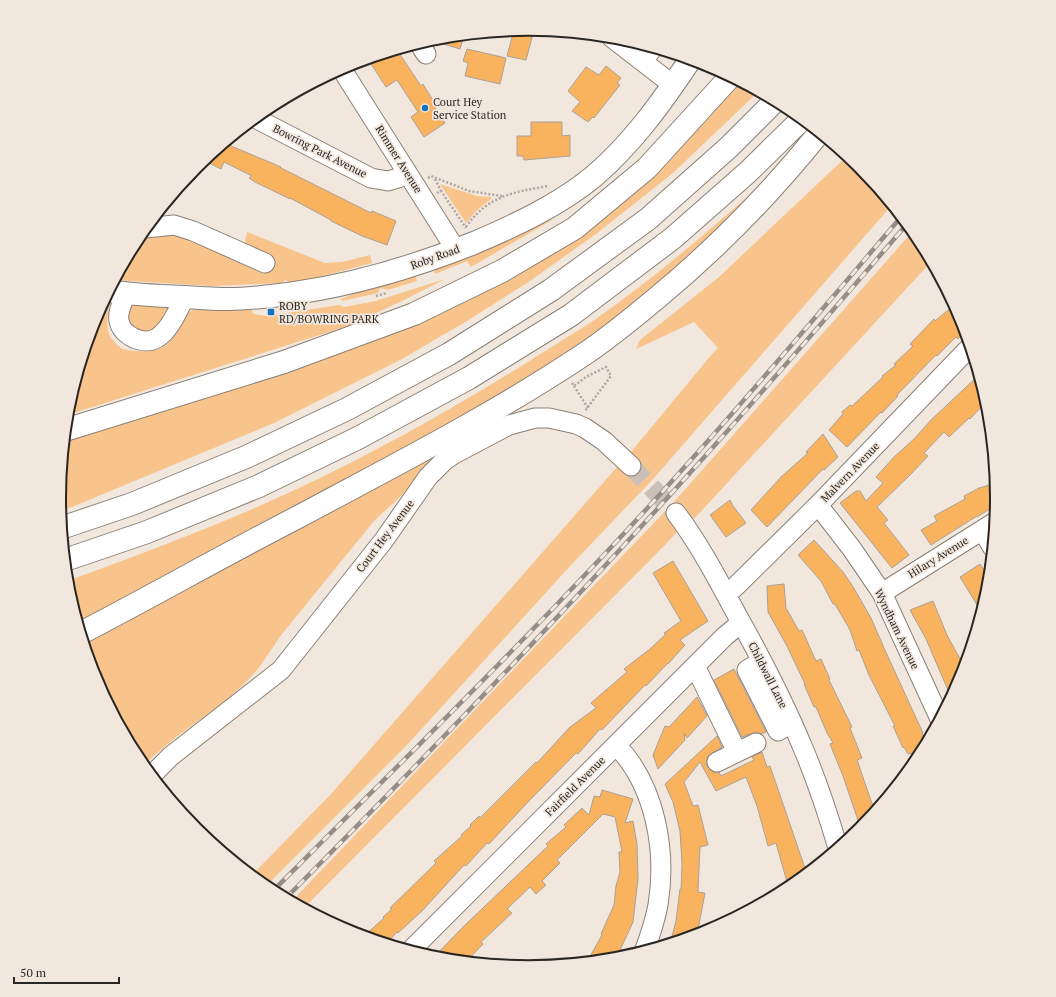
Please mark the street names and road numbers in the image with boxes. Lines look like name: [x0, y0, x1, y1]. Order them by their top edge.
street label: Bowring Park Avenue: [271, 121, 370, 181]
street label: Rimmer Avenue: [373, 122, 426, 196]
street label: Roby Road: [408, 242, 462, 272]
street label: Malvern Avenue: [818, 439, 883, 505]
street label: Court Hey Avenue: [353, 496, 417, 575]
street label: Hilary Avenue: [905, 533, 971, 581]
street label: Wyndham Avenue: [871, 586, 923, 672]
street label: Childwall Lane: [745, 639, 791, 711]
street label: Fairfield Avenue: [542, 753, 608, 819]

